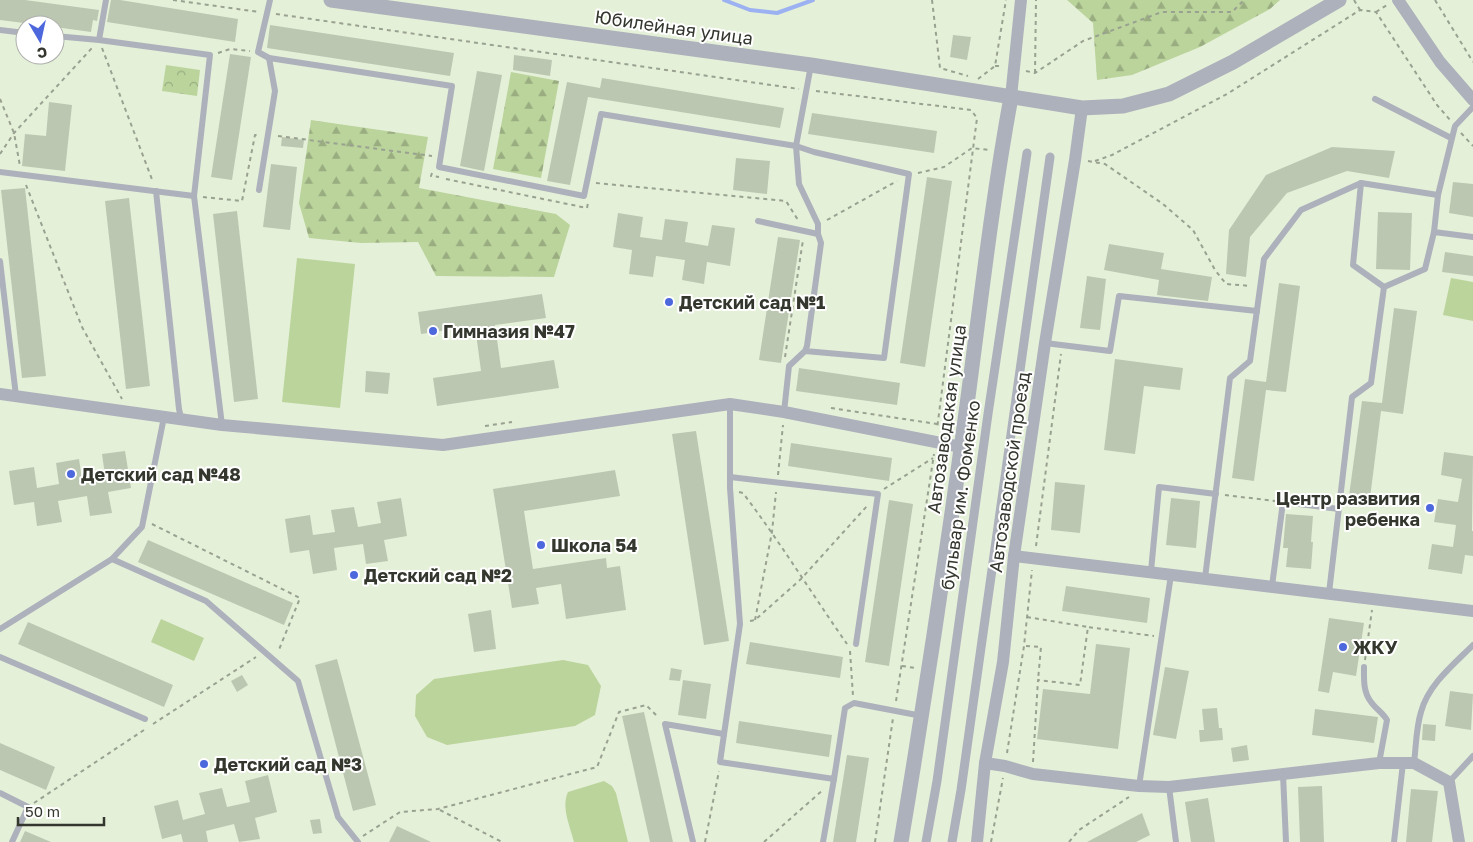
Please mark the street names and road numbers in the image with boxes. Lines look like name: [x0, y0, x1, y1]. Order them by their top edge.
street label: Юбилейная улица: [594, 5, 754, 49]
street label: Автозаводская улица: [922, 323, 970, 515]
street label: Автозаводской проезд: [984, 370, 1034, 574]
street label: бульвар им. Фоменко: [936, 399, 984, 591]

